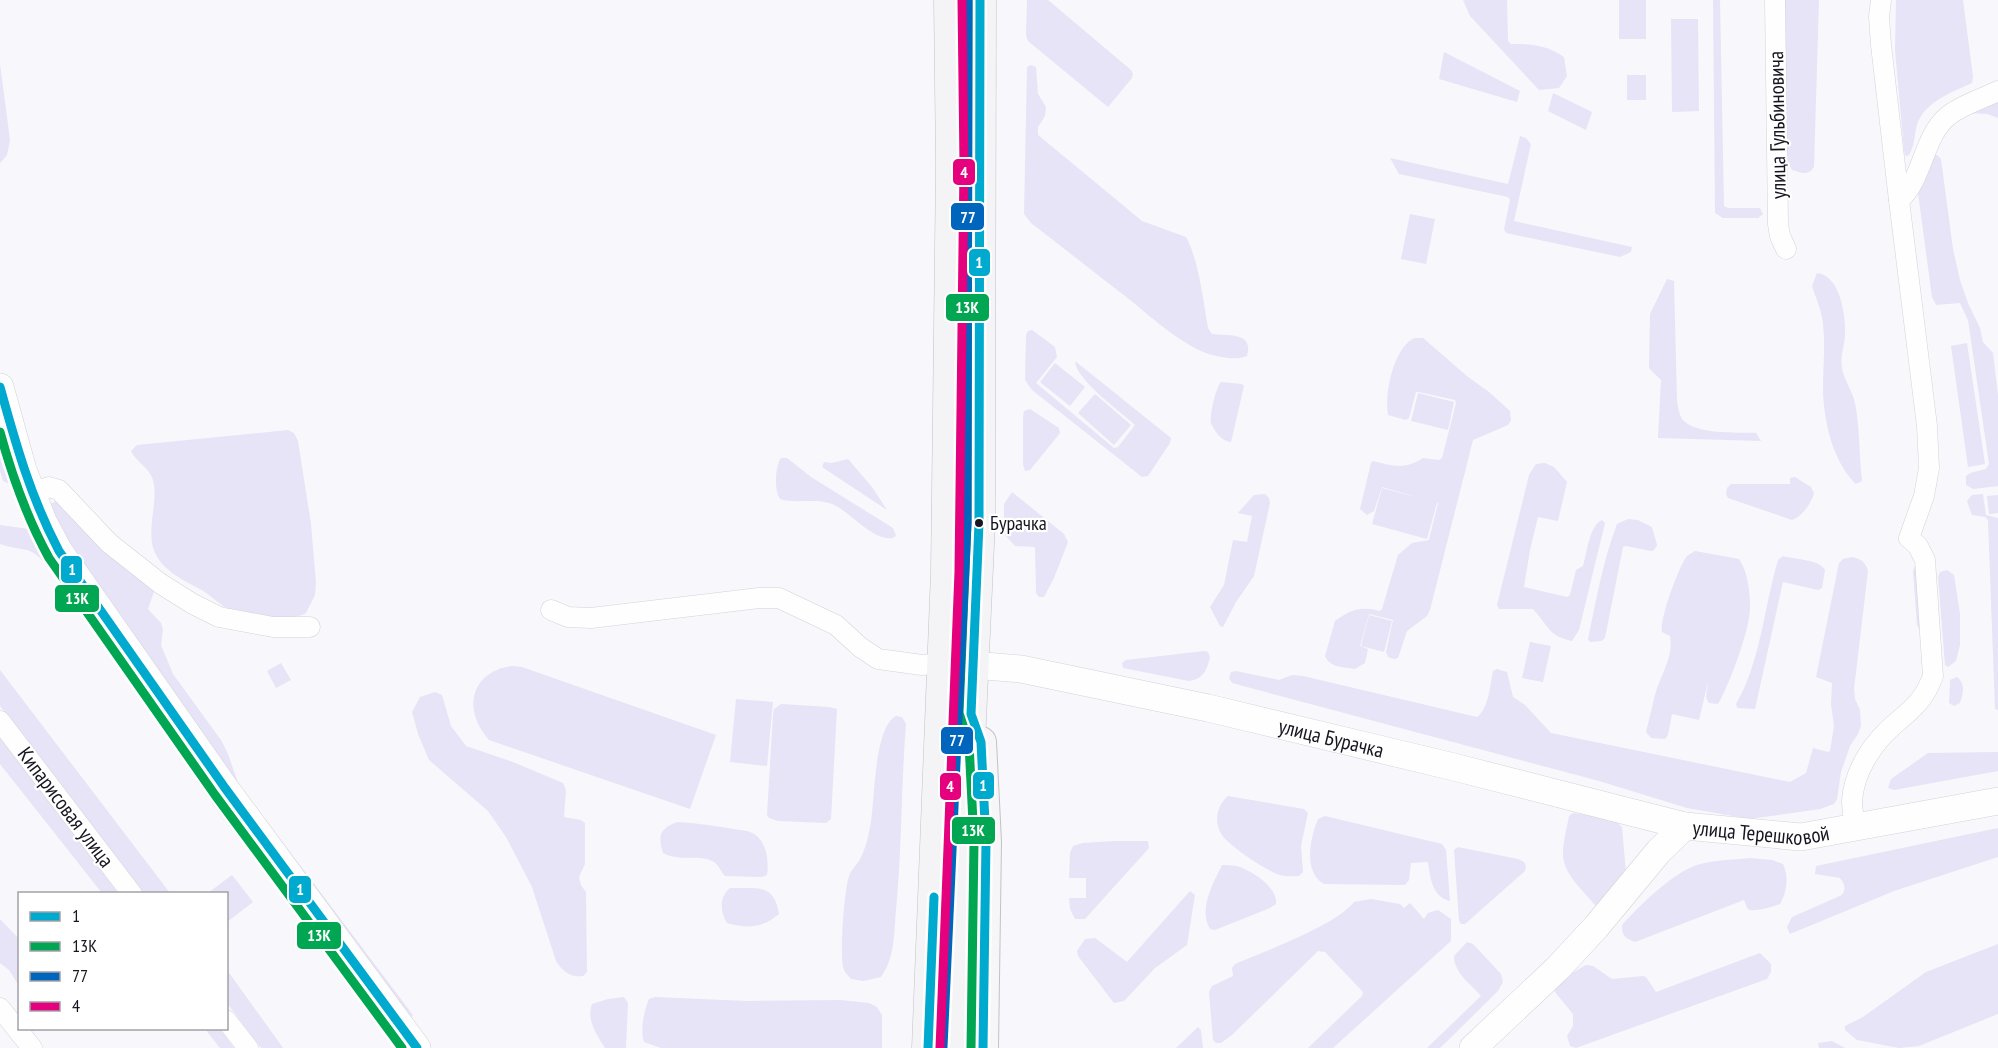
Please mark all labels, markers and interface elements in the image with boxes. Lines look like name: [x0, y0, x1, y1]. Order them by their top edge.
street label: улица Гульбиновича: [1762, 51, 1792, 199]
line badge: 4: [952, 158, 976, 186]
text: 4: [960, 162, 968, 182]
line badge: 77: [950, 202, 985, 231]
text: 77: [960, 207, 976, 227]
line badge: 1: [968, 248, 991, 277]
text: 1: [975, 252, 983, 272]
line badge: 13К: [945, 293, 990, 322]
text: 13К: [955, 297, 979, 317]
place label: Бурачка: [990, 510, 1047, 536]
marker: Бурачка: [973, 517, 985, 529]
line badge: 1: [60, 555, 83, 584]
text: 1: [68, 559, 76, 579]
line badge: 13К: [54, 584, 100, 613]
text: 13К: [65, 588, 89, 608]
street label: улица Бурачка: [1276, 712, 1387, 763]
line badge: 77: [940, 726, 974, 755]
text: 77: [949, 730, 965, 750]
street label: Кипарисовая улица: [12, 741, 120, 873]
line badge: 1: [972, 771, 995, 800]
line badge: 4: [939, 772, 962, 801]
text: 1: [979, 775, 987, 795]
text: 4: [946, 776, 954, 796]
street label: улица Терешковой: [1692, 813, 1831, 851]
line badge: 13К: [951, 816, 996, 845]
text: 13К: [961, 820, 985, 840]
line badge: 1: [288, 875, 312, 904]
text: 1: [296, 879, 304, 899]
legend: [18, 892, 228, 1030]
text: 1: [72, 904, 80, 927]
line badge: 13К: [296, 921, 342, 950]
text: 13К: [307, 925, 331, 945]
text: 13К: [72, 934, 97, 957]
text: 77: [72, 964, 88, 987]
text: 4: [72, 994, 80, 1017]

